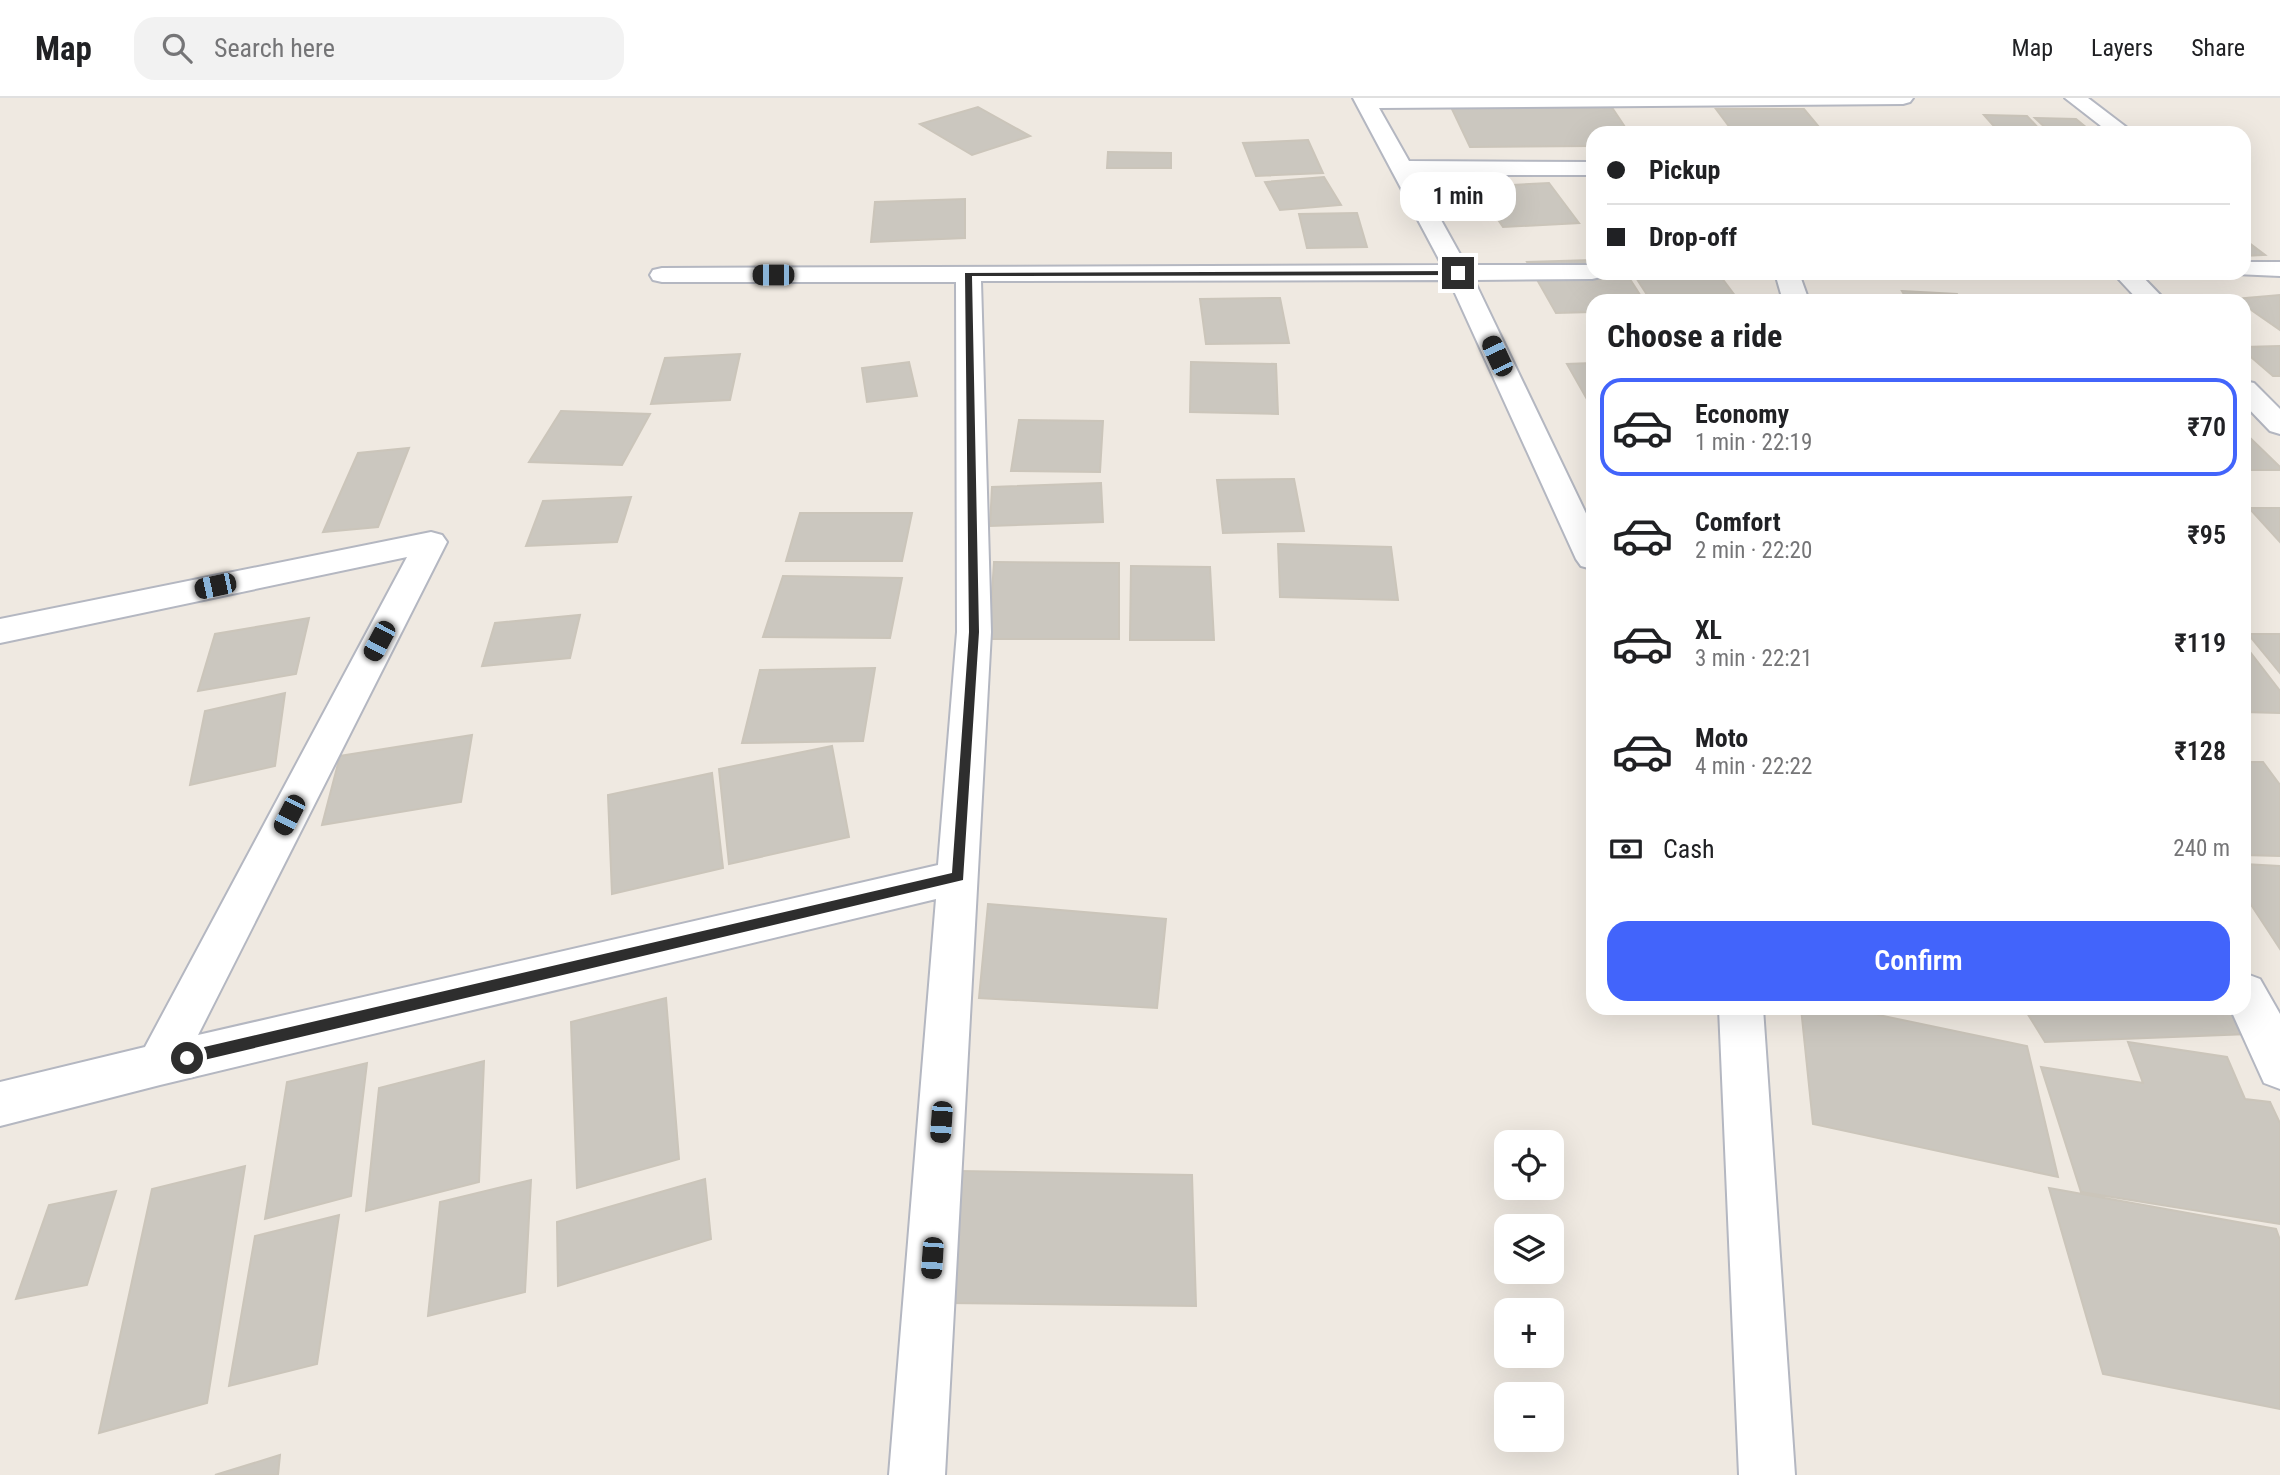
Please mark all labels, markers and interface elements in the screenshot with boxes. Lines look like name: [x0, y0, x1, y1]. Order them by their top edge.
search box: [134, 17, 624, 80]
text: Map: [35, 29, 92, 68]
icon: search: [158, 29, 196, 67]
text: Search here: [214, 33, 335, 63]
text: Map: [2012, 34, 2053, 62]
text: Layers: [2091, 34, 2153, 62]
text: Share: [2191, 34, 2245, 62]
text: Pickup: [1649, 155, 1720, 185]
callout: 1 min: [1400, 172, 1516, 220]
text: 1 min: [1433, 183, 1483, 210]
text: Drop-off: [1649, 222, 1737, 252]
route end: [1442, 257, 1474, 289]
car: [753, 265, 795, 286]
text: Choose a ride: [1607, 317, 1782, 355]
car: [1479, 333, 1516, 379]
icon: car: [1611, 396, 1674, 459]
text: Economy: [1695, 399, 1789, 429]
text: ₹70: [2188, 412, 2226, 442]
text: 1 min · 22:19: [1695, 429, 1812, 456]
icon: car: [1611, 504, 1674, 567]
text: Comfort: [1695, 507, 1781, 537]
text: ₹95: [2188, 520, 2226, 550]
text: 2 min · 22:20: [1695, 537, 1812, 564]
car: [193, 571, 238, 601]
icon: car: [1611, 612, 1674, 675]
text: XL: [1695, 615, 1722, 645]
car: [360, 618, 399, 664]
text: ₹119: [2175, 628, 2226, 658]
text: 3 min · 22:21: [1695, 645, 1812, 672]
icon: car: [1611, 720, 1674, 783]
text: Moto: [1695, 723, 1748, 753]
text: ₹128: [2175, 736, 2226, 766]
text: 4 min · 22:22: [1695, 753, 1812, 780]
car: [271, 792, 308, 838]
icon: cash: [1607, 830, 1645, 868]
text: Cash: [1663, 834, 1715, 864]
text: 240 m: [2173, 835, 2230, 862]
button: Confirm: [1607, 921, 2230, 1001]
route start: [171, 1042, 203, 1074]
car: [930, 1100, 953, 1144]
map controls: [1494, 1130, 1564, 1452]
button: locate: [1494, 1130, 1564, 1200]
button: layers: [1494, 1214, 1564, 1284]
car: [921, 1236, 944, 1280]
button: +: [1494, 1298, 1564, 1368]
button: −: [1494, 1382, 1564, 1452]

